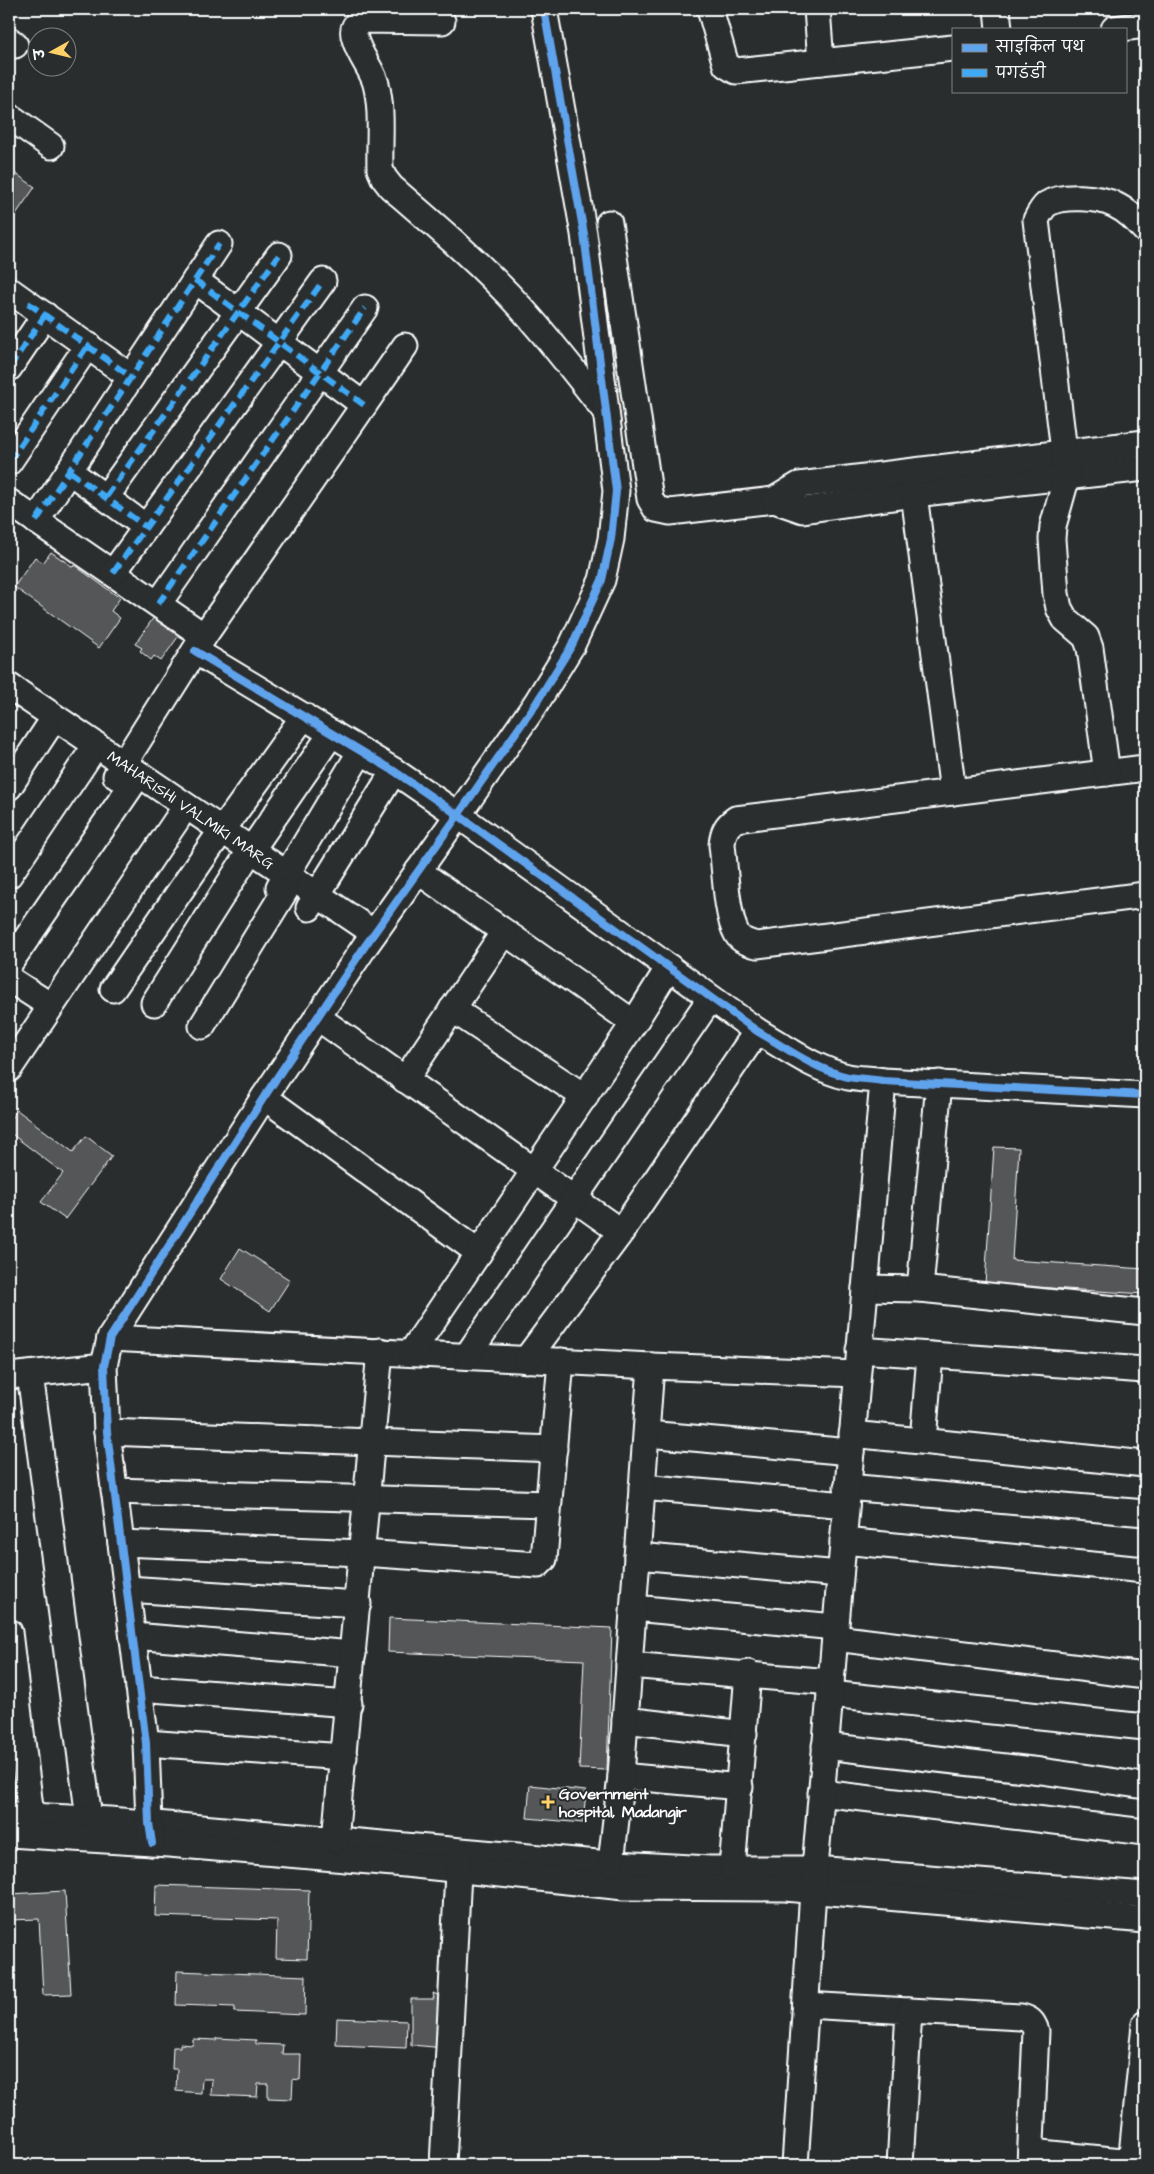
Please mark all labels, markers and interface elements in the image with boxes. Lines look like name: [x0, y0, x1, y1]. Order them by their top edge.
north arrow: [28, 28, 78, 78]
legend: [952, 28, 1126, 92]
text: साइकिल पथ: [995, 35, 1085, 58]
text: उ: [29, 46, 51, 62]
text: पगडंडी: [995, 61, 1046, 84]
street label: MAHARISHI VALMIKI MARG: [103, 746, 279, 875]
place label: Government hospital, Madangir: [559, 1783, 687, 1825]
marker: Government hospital, Madangir: [541, 1795, 555, 1809]

